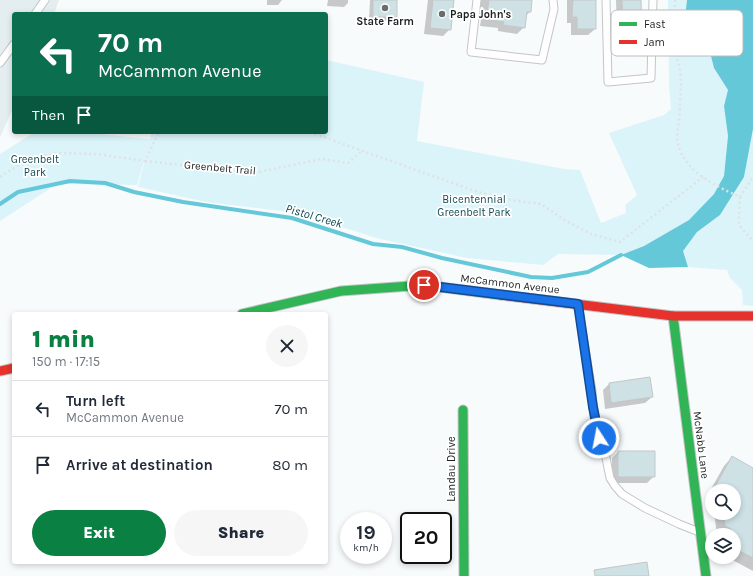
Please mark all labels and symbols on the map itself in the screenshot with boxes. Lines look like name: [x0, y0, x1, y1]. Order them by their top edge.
marker: State Farm: [380, 3, 390, 13]
place label: Papa John's: [450, 8, 512, 21]
marker: Papa John's: [437, 9, 447, 19]
legend: [611, 10, 743, 56]
place label: State Farm: [356, 15, 414, 28]
text: Fast: [644, 18, 665, 31]
text: Jam: [644, 36, 665, 49]
park label: Greenbelt Park: [11, 153, 59, 179]
street label: Greenbelt Trail: [184, 158, 256, 178]
park label: Bicentennial Greenbelt Park: [437, 193, 511, 219]
water label: Pistol Creek: [284, 201, 345, 231]
pin: [407, 268, 441, 302]
street label: McCammon Avenue: [460, 271, 561, 297]
street label: McNabb Lane: [690, 411, 712, 480]
position arrow: [578, 417, 620, 459]
street label: Landau Drive: [445, 436, 458, 502]
speed limit sign: 20: [400, 512, 452, 564]

